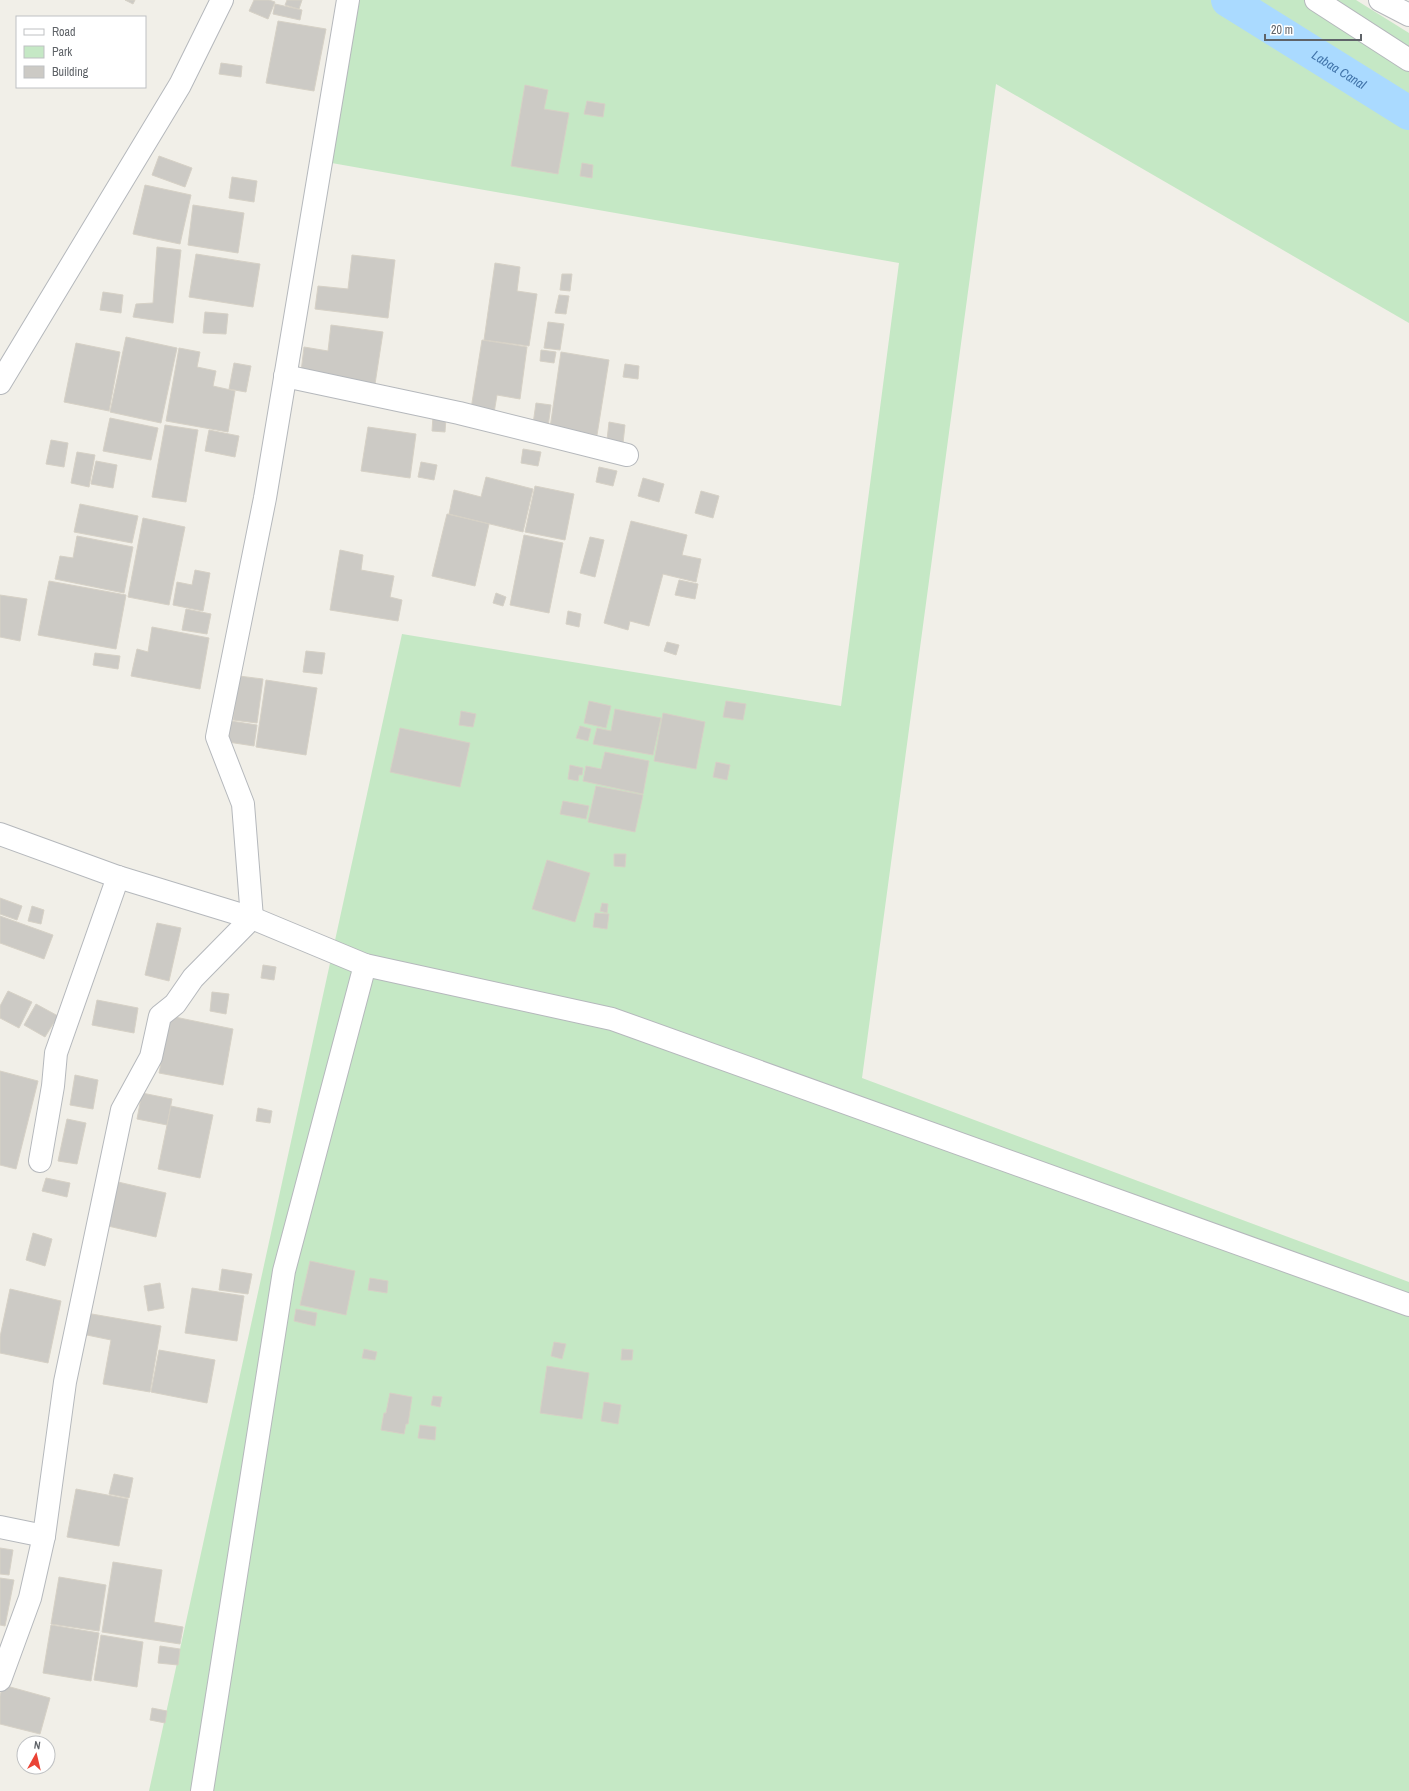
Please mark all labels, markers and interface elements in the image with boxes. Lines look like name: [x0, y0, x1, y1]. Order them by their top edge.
legend: [16, 16, 146, 88]
scale bar: [1265, 16, 1361, 42]
text: 20 m: [1271, 22, 1293, 38]
text: Road: [52, 24, 76, 40]
text: Park: [52, 44, 72, 60]
water label: Labaa Canal: [1309, 47, 1370, 93]
text: Building: [52, 64, 89, 80]
north arrow: [16, 1735, 56, 1775]
text: N: [33, 1738, 42, 1752]

